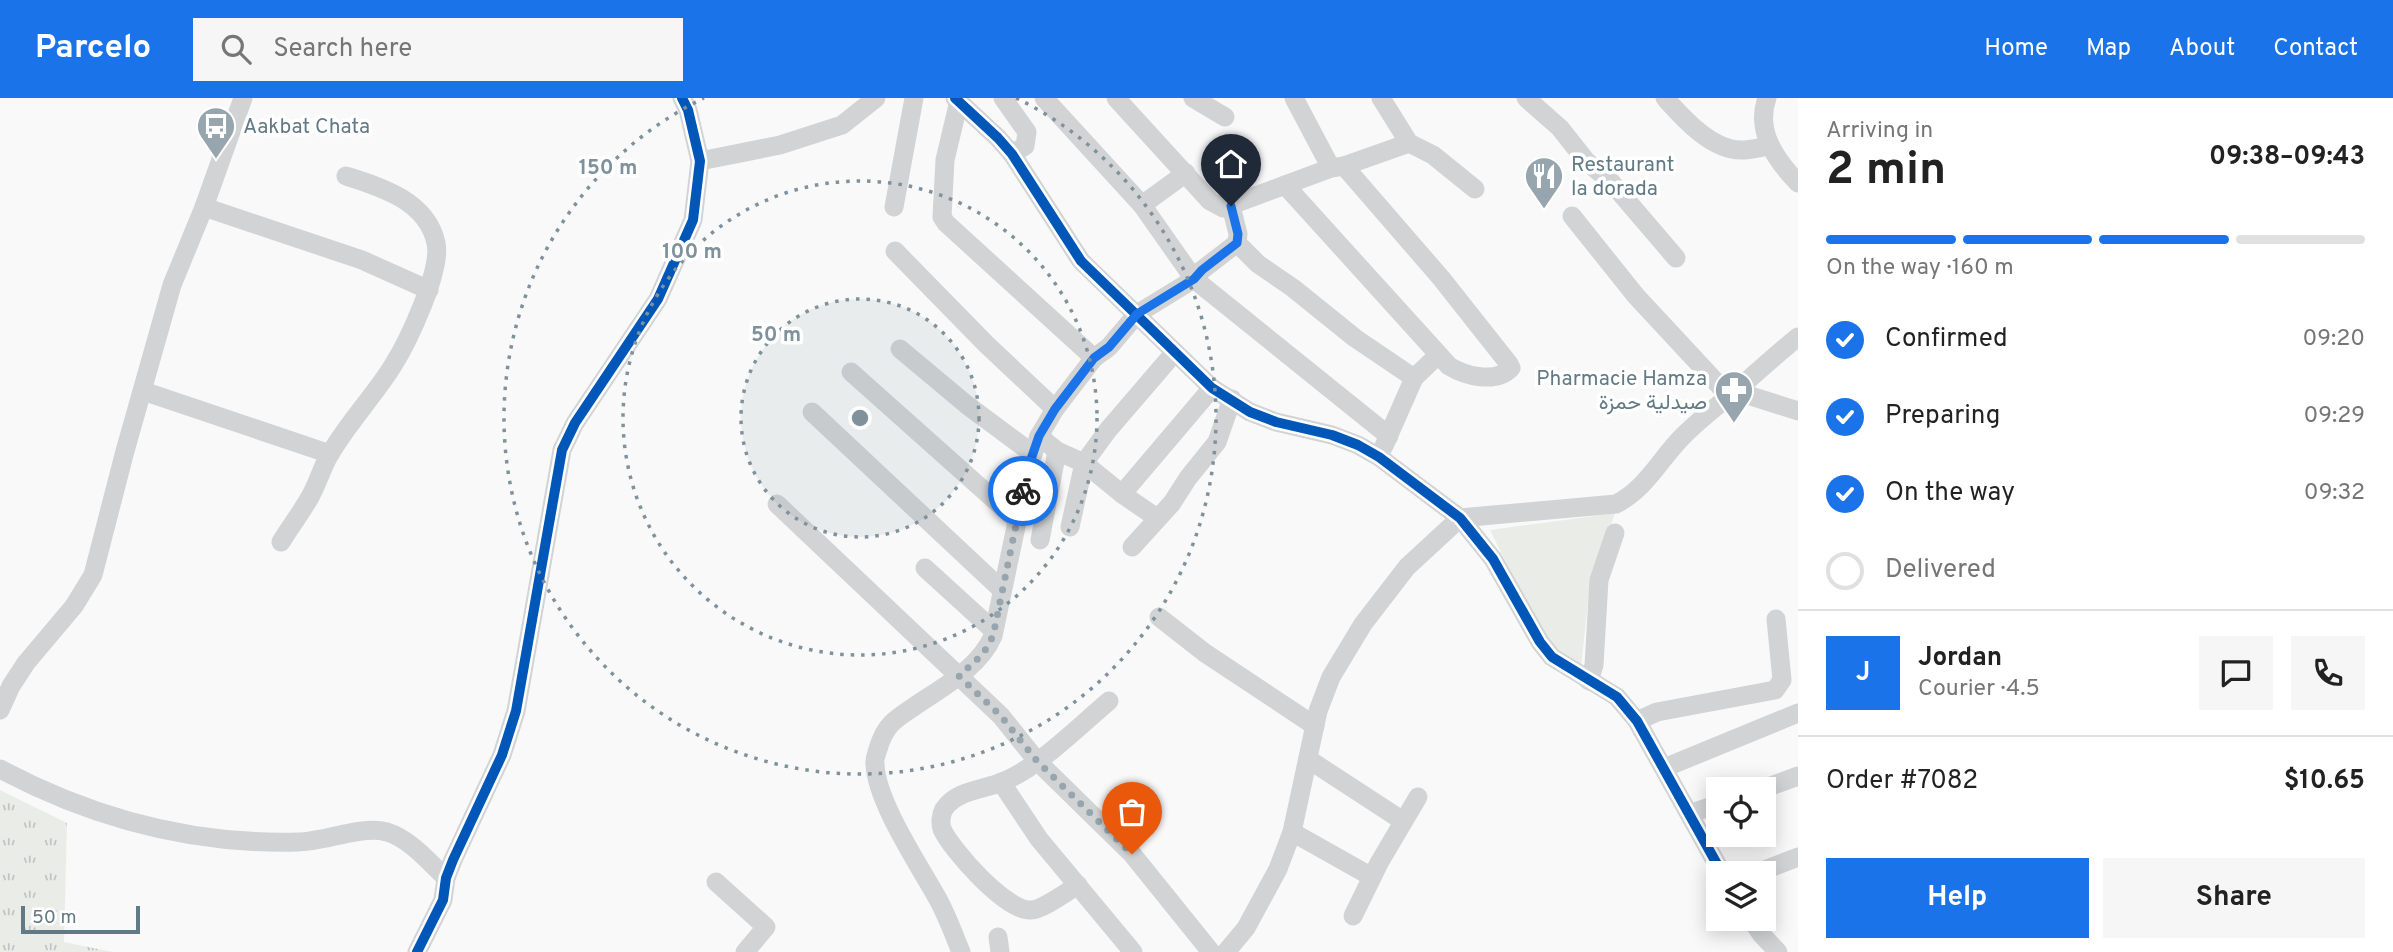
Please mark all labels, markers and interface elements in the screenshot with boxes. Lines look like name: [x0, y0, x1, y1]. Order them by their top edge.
search box: [193, 18, 683, 81]
text: Parcelo: [35, 28, 151, 70]
icon: search: [217, 30, 255, 68]
text: Search here: [273, 33, 412, 66]
text: Home: [1984, 34, 2048, 64]
text: Map: [2086, 34, 2131, 64]
text: About: [2169, 34, 2235, 64]
text: Contact: [2273, 34, 2358, 64]
bus stop icon: Aakbat Chata: [195, 105, 237, 160]
place label: Aakbat Chata: [243, 114, 370, 141]
text: Arriving in: [1826, 117, 1933, 146]
pin: [1201, 134, 1261, 206]
text: 09:38–09:43: [2209, 141, 2365, 174]
text: 2 min: [1826, 142, 1946, 201]
icon: home: [1212, 145, 1250, 183]
place label: Restaurant la dorada: [1571, 152, 1674, 203]
text: 150 m: [579, 155, 637, 182]
restaurant icon: Restaurant la dorada: [1523, 155, 1565, 210]
text: 100 m: [662, 239, 722, 266]
text: On the way · 160 m: [1826, 254, 2014, 283]
icon: check: [1826, 321, 1864, 359]
text: 50 m: [751, 322, 801, 349]
text: Confirmed: [1885, 323, 2008, 356]
text: 09:20: [2302, 325, 2365, 354]
place label: Pharmacie Hamza صيدلية حمزة: [1536, 366, 1707, 417]
pharmacy icon: Pharmacie Hamza صيدلية حمزة: [1713, 369, 1755, 424]
icon: check: [1826, 398, 1864, 436]
text: Preparing: [1885, 400, 2000, 433]
text: 09:29: [2304, 402, 2365, 431]
centre of rings: [848, 406, 872, 430]
courier: [988, 456, 1058, 526]
icon: bike: [1004, 472, 1042, 510]
icon: check: [1826, 475, 1864, 513]
text: On the way: [1885, 477, 2015, 510]
text: 09:32: [2304, 479, 2365, 508]
text: Delivered: [1885, 554, 1996, 587]
button: chat: [2199, 636, 2273, 710]
button: phone: [2291, 636, 2365, 710]
text: Jordan: [1918, 642, 2002, 675]
text: J: [1856, 657, 1870, 690]
text: Courier · 4.5: [1918, 675, 2040, 704]
text: Order #7082: [1826, 765, 1978, 798]
text: $10.65: [2284, 765, 2365, 798]
map controls: [1706, 777, 1776, 931]
button: locate: [1706, 777, 1776, 847]
pin: [1102, 782, 1162, 854]
icon: bag: [1113, 793, 1151, 831]
button: Help: [1826, 858, 2089, 938]
button: Share: [2103, 858, 2365, 938]
button: layers: [1706, 861, 1776, 931]
scale bar: [21, 903, 140, 935]
text: 50 m: [32, 906, 77, 930]

